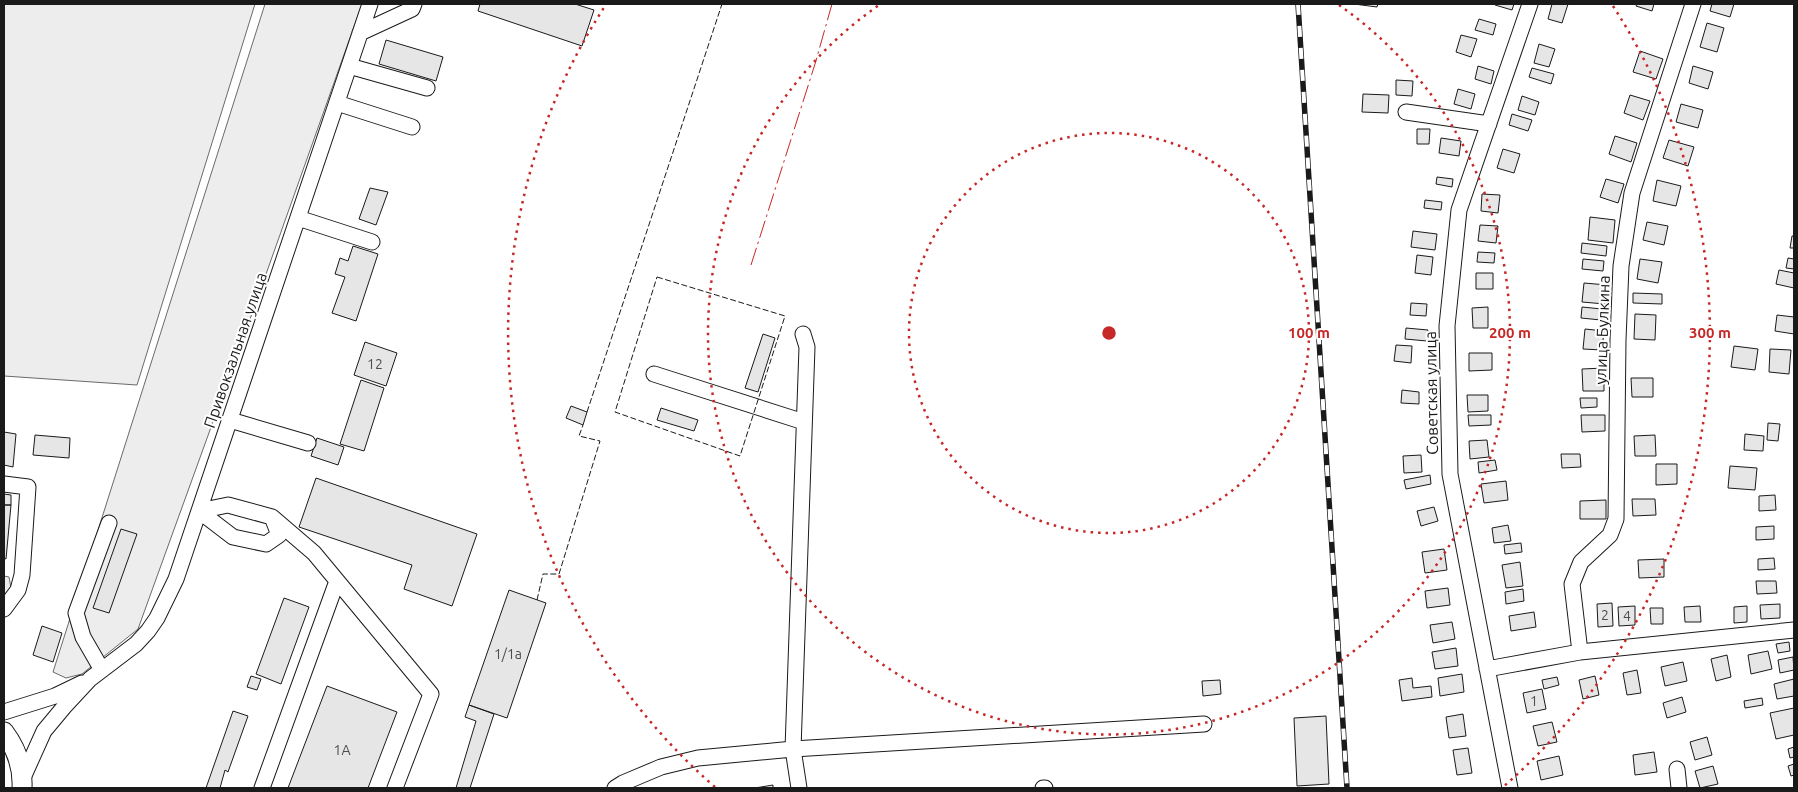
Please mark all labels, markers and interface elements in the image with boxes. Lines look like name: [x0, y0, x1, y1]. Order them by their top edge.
street label: Привокзальная улица: [200, 270, 270, 430]
street label: улица Булкина: [1591, 275, 1613, 385]
centre of rings: [1100, 324, 1118, 342]
text: 100 m: [1288, 324, 1330, 341]
text: 200 m: [1489, 324, 1531, 341]
text: 300 m: [1689, 324, 1731, 341]
street label: Советская улица: [1421, 331, 1441, 455]
house number: 12: [367, 356, 383, 372]
house number: 2: [1601, 607, 1609, 623]
house number: 4: [1623, 608, 1631, 624]
house number: 1/1а: [494, 646, 522, 662]
house number: 1: [1530, 693, 1538, 709]
house number: 1А: [334, 742, 351, 758]

